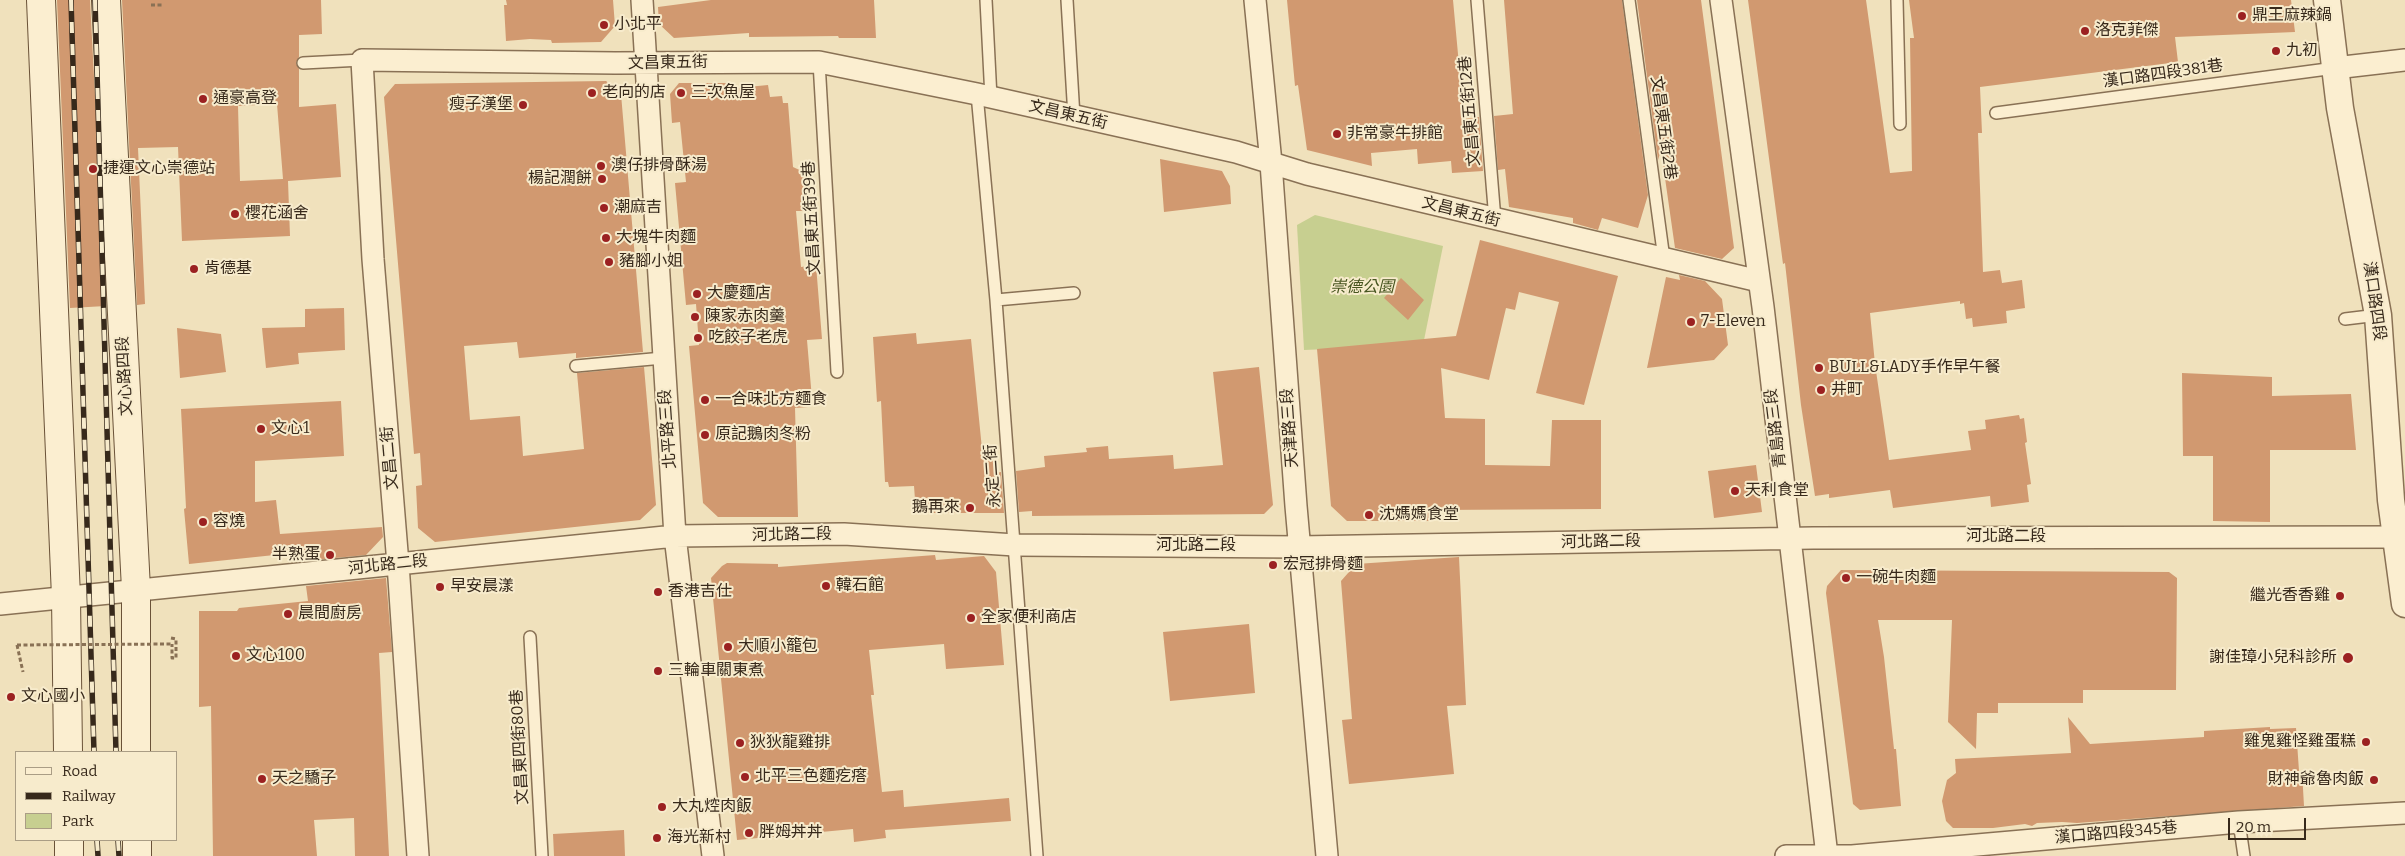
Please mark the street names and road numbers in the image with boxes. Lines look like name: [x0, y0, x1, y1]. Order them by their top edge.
street label: 文昌東五街: [628, 53, 708, 73]
street label: 文昌東五街12巷: [1456, 55, 1484, 167]
street label: 漢口路四段381巷: [2102, 56, 2224, 92]
street label: 文昌東五街2巷: [1646, 75, 1680, 181]
street label: 文昌東五街: [1027, 97, 1109, 133]
street label: 文昌東五街39巷: [799, 160, 825, 276]
street label: 文昌東五街: [1420, 193, 1502, 231]
street label: 漢口路四段: [2359, 260, 2389, 342]
street label: 文心路四段: [113, 336, 137, 416]
street label: 天津路三段: [1278, 387, 1302, 469]
street label: 青島路三段: [1762, 387, 1790, 469]
street label: 北平路三段: [656, 388, 680, 470]
street label: 文昌二街: [378, 425, 402, 491]
street label: 永定二街: [981, 443, 1005, 509]
street label: 河北路二段: [752, 525, 832, 545]
street label: 河北路二段: [1966, 527, 2046, 547]
street label: 河北路二段: [1561, 532, 1641, 552]
street label: 河北路二段: [1156, 536, 1236, 556]
street label: 河北路二段: [347, 551, 429, 579]
street label: 文昌東四街80巷: [507, 689, 533, 805]
street label: 漢口路四段345巷: [2054, 818, 2178, 848]

